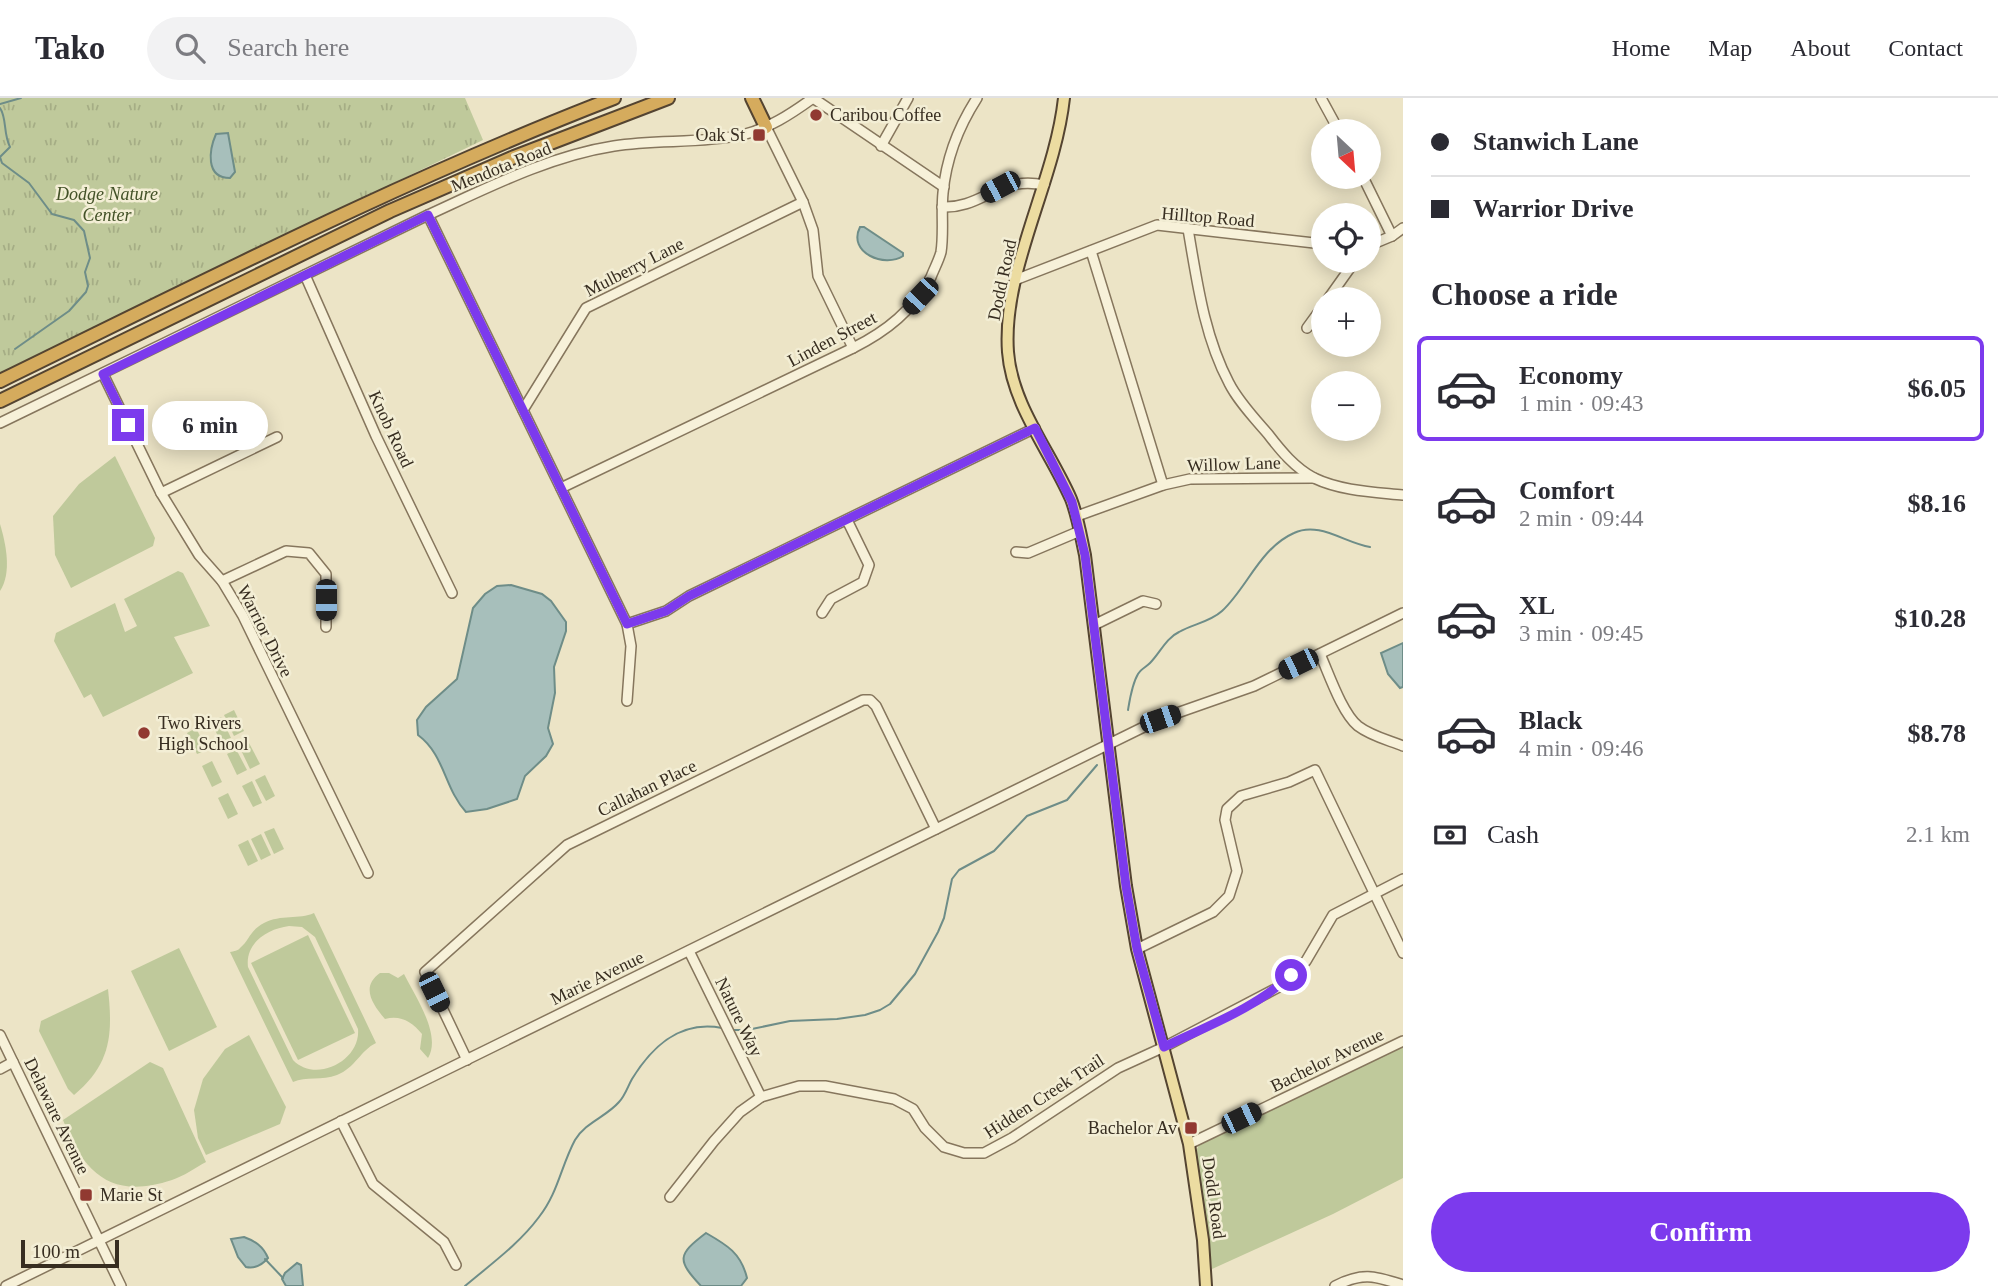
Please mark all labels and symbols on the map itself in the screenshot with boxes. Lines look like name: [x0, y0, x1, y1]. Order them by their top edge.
place label: Caribou Coffee: [830, 105, 941, 125]
marker: Caribou Coffee: [808, 107, 824, 123]
north arrow: [1311, 119, 1381, 189]
place label: Oak St: [696, 125, 745, 145]
marker: Oak St: [751, 127, 767, 143]
street label: Mendota Road: [448, 138, 554, 196]
car: [977, 168, 1024, 206]
park label: Dodge Nature Center: [55, 184, 158, 225]
street label: Hilltop Road: [1161, 203, 1255, 231]
street label: Mulberry Lane: [581, 233, 687, 301]
street label: Dodd Road: [984, 238, 1020, 322]
car: [898, 273, 943, 319]
street label: Linden Street: [784, 307, 880, 371]
street label: Knob Road: [365, 387, 417, 471]
callout: 6 min: [152, 400, 268, 450]
route end: [112, 409, 144, 441]
street label: Willow Lane: [1187, 452, 1281, 476]
car: [316, 579, 337, 621]
street label: Warrior Drive: [233, 581, 297, 681]
car: [1275, 645, 1322, 683]
car: [1137, 702, 1184, 736]
place label: Two Rivers High School: [158, 713, 249, 754]
marker: Two Rivers High School: [136, 725, 152, 741]
street label: Callahan Place: [594, 755, 700, 821]
street label: Marie Avenue: [547, 947, 647, 1009]
route start: [1275, 959, 1307, 991]
car: [416, 969, 453, 1015]
street label: Nature Way: [711, 974, 767, 1060]
street label: Bachelor Avenue: [1267, 1024, 1387, 1096]
street label: Hidden Creek Trail: [980, 1050, 1108, 1142]
street label: Delaware Avenue: [20, 1054, 94, 1178]
car: [1218, 1099, 1265, 1137]
place label: Bachelor Av: [1088, 1118, 1177, 1138]
marker: Bachelor Av: [1183, 1120, 1199, 1136]
street label: Dodd Road: [1198, 1156, 1230, 1240]
place label: Marie St: [100, 1185, 163, 1205]
marker: Marie St: [78, 1187, 94, 1203]
scale bar: [21, 1237, 119, 1269]

